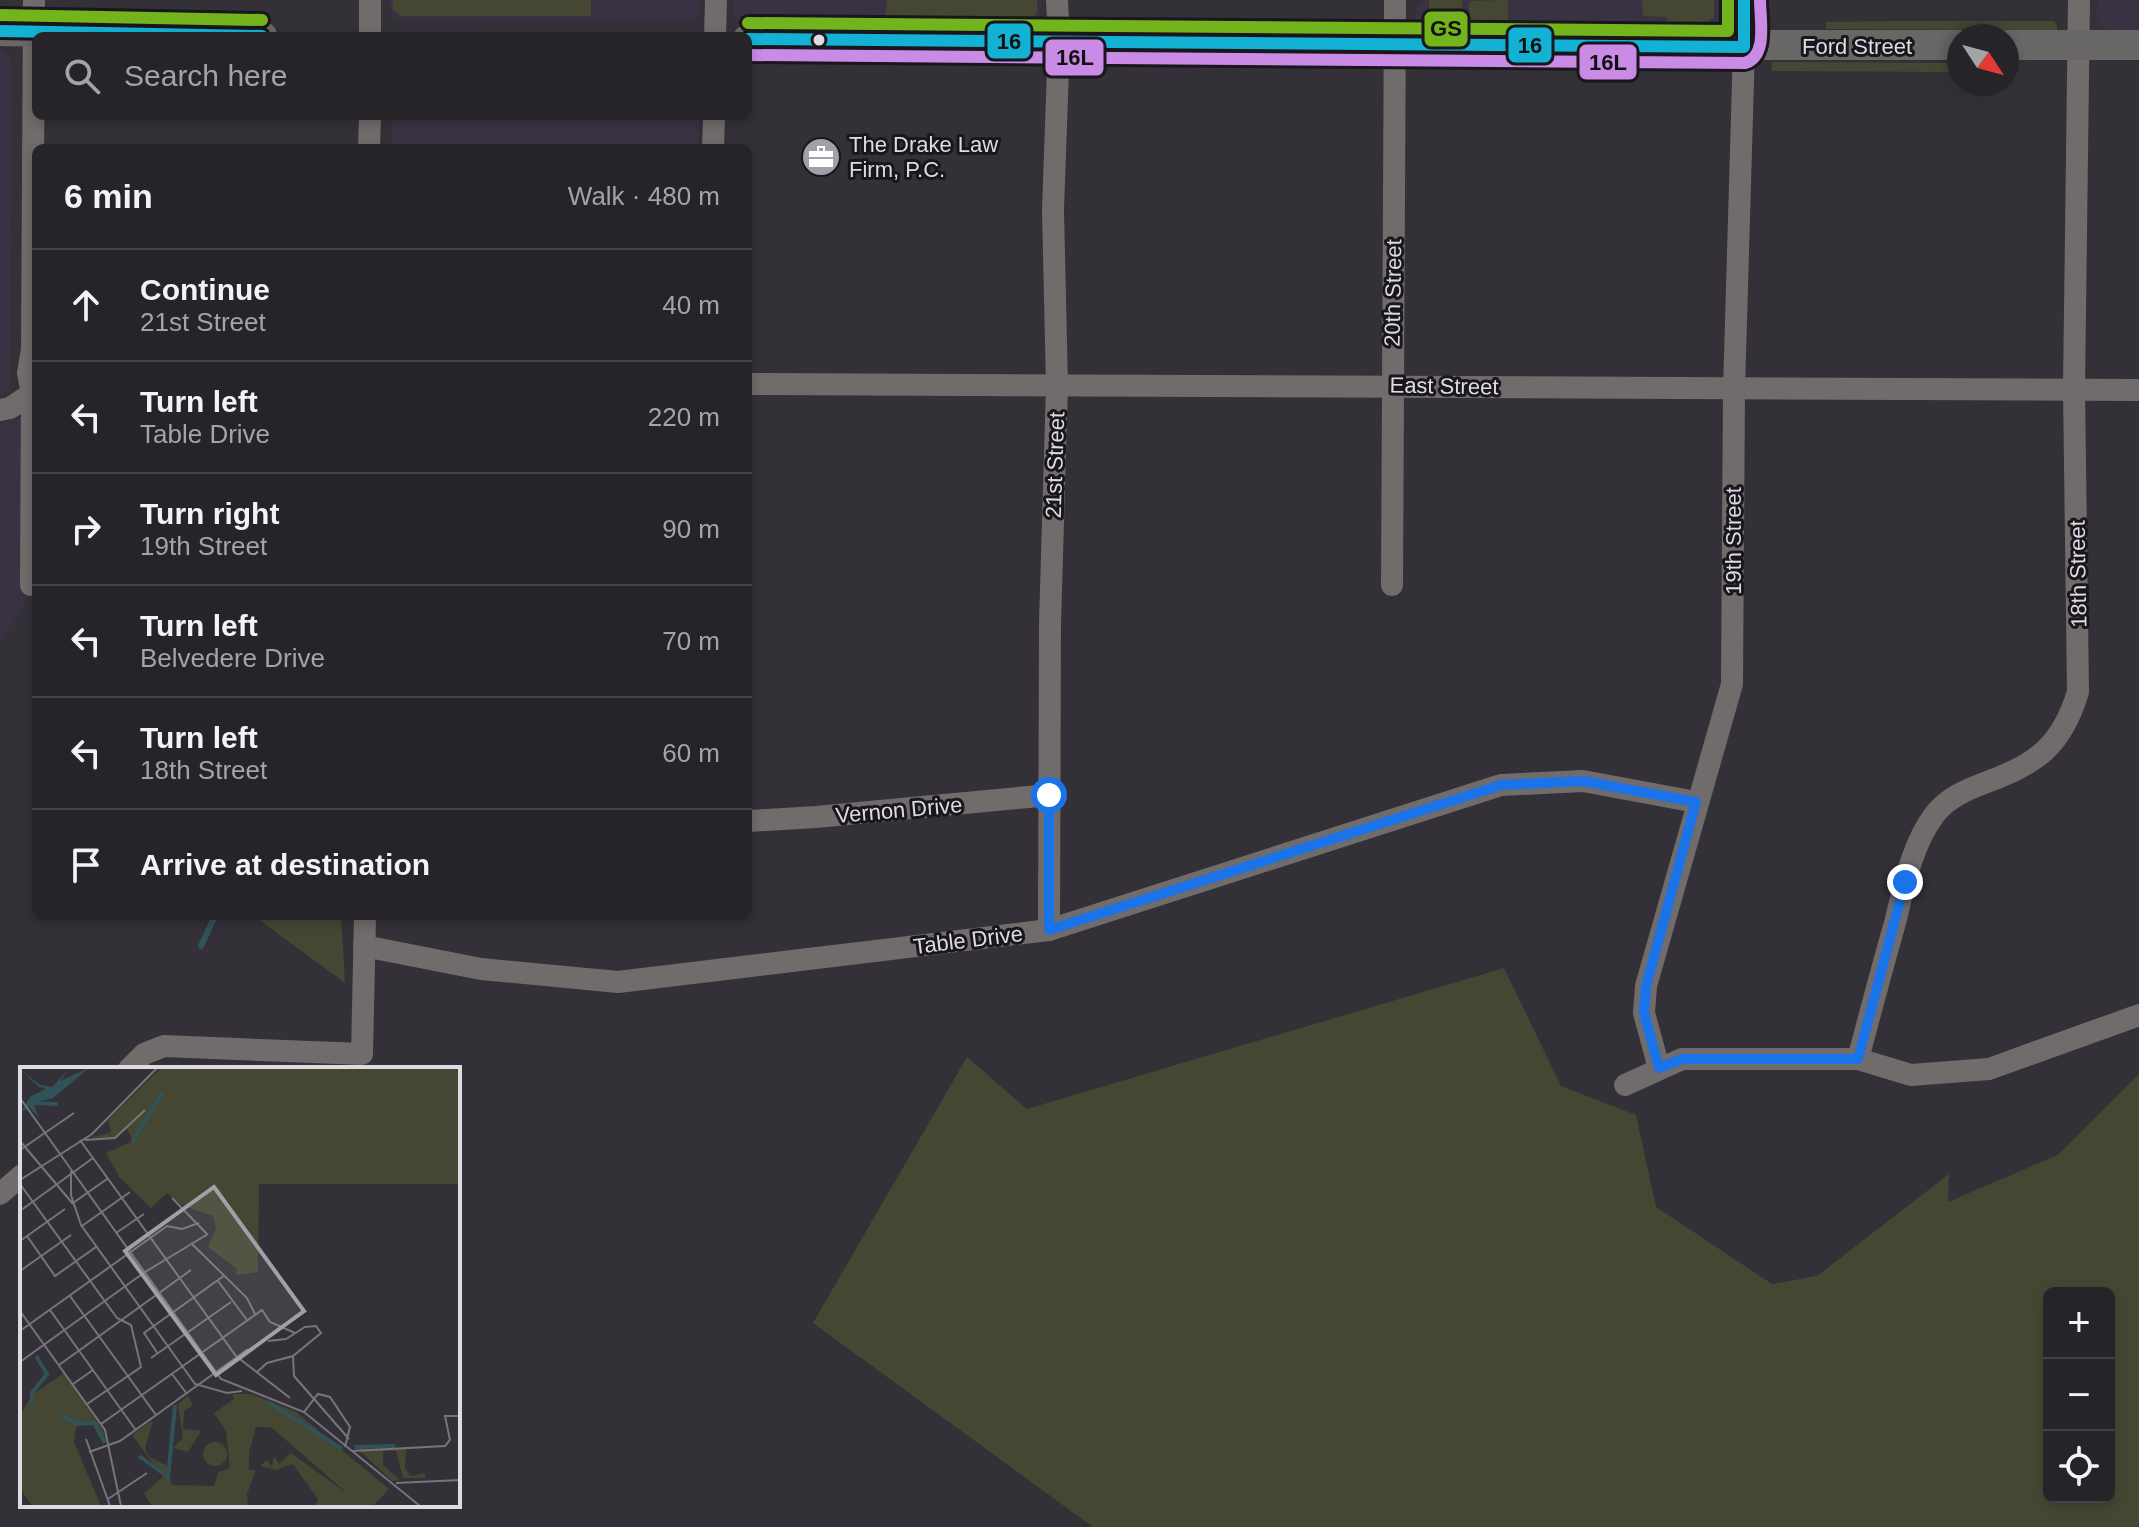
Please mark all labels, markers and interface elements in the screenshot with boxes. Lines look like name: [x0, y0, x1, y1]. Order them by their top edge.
line badge: GS: [1423, 10, 1469, 48]
text: GS: [1430, 16, 1462, 41]
line badge: 16: [986, 22, 1032, 60]
north arrow: [1947, 24, 2019, 96]
line badge: 16: [1507, 26, 1553, 64]
text: 16: [997, 29, 1021, 54]
search box: [32, 32, 752, 120]
unlabelled marker: [811, 32, 827, 48]
text: 16: [1518, 33, 1542, 58]
street label: Ford Street: [1802, 34, 1912, 59]
line badge: 16L: [1044, 38, 1105, 77]
line badge: 16L: [1578, 43, 1638, 81]
text: 16L: [1056, 45, 1094, 70]
text: 16L: [1589, 50, 1627, 75]
icon: search: [60, 54, 104, 98]
text: Search here: [124, 59, 287, 92]
place label: The Drake Law Firm, P.C.: [849, 132, 998, 182]
office icon: The Drake Law Firm, P.C.: [800, 136, 842, 178]
text: 6 min: [64, 177, 153, 215]
text: Walk · 480 m: [568, 181, 720, 211]
street label: 20th Street: [1380, 239, 1406, 347]
text: Continue: [140, 273, 270, 306]
icon: ahead: [64, 283, 108, 327]
text: 40 m: [662, 290, 720, 320]
text: 21st Street: [140, 307, 266, 337]
street label: East Street: [1389, 373, 1499, 399]
text: Turn left: [140, 385, 258, 418]
icon: left: [64, 395, 108, 439]
text: 220 m: [648, 402, 720, 432]
street label: 21st Street: [1041, 411, 1069, 519]
text: Table Drive: [140, 419, 270, 449]
street label: 19th Street: [1721, 487, 1746, 595]
text: Turn right: [140, 497, 279, 530]
icon: right: [64, 507, 108, 551]
text: 90 m: [662, 514, 720, 544]
street label: 18th Street: [2065, 520, 2091, 628]
text: 19th Street: [140, 531, 267, 561]
text: Turn left: [140, 609, 258, 642]
icon: left: [64, 619, 108, 663]
text: 70 m: [662, 626, 720, 656]
text: Belvedere Drive: [140, 643, 325, 673]
text: Turn left: [140, 721, 258, 754]
icon: left: [64, 731, 108, 775]
text: 60 m: [662, 738, 720, 768]
text: 18th Street: [140, 755, 267, 785]
route start: [1031, 777, 1067, 813]
street label: Vernon Drive: [835, 792, 963, 828]
icon: arrive: [64, 843, 108, 887]
text: Arrive at destination: [140, 848, 430, 881]
route end: [1887, 864, 1923, 900]
street label: Table Drive: [912, 921, 1024, 959]
inset map: [20, 1067, 460, 1507]
map controls: [2043, 1287, 2115, 1503]
button: +: [2043, 1287, 2115, 1359]
button: −: [2043, 1359, 2115, 1431]
button: locate: [2043, 1431, 2115, 1503]

